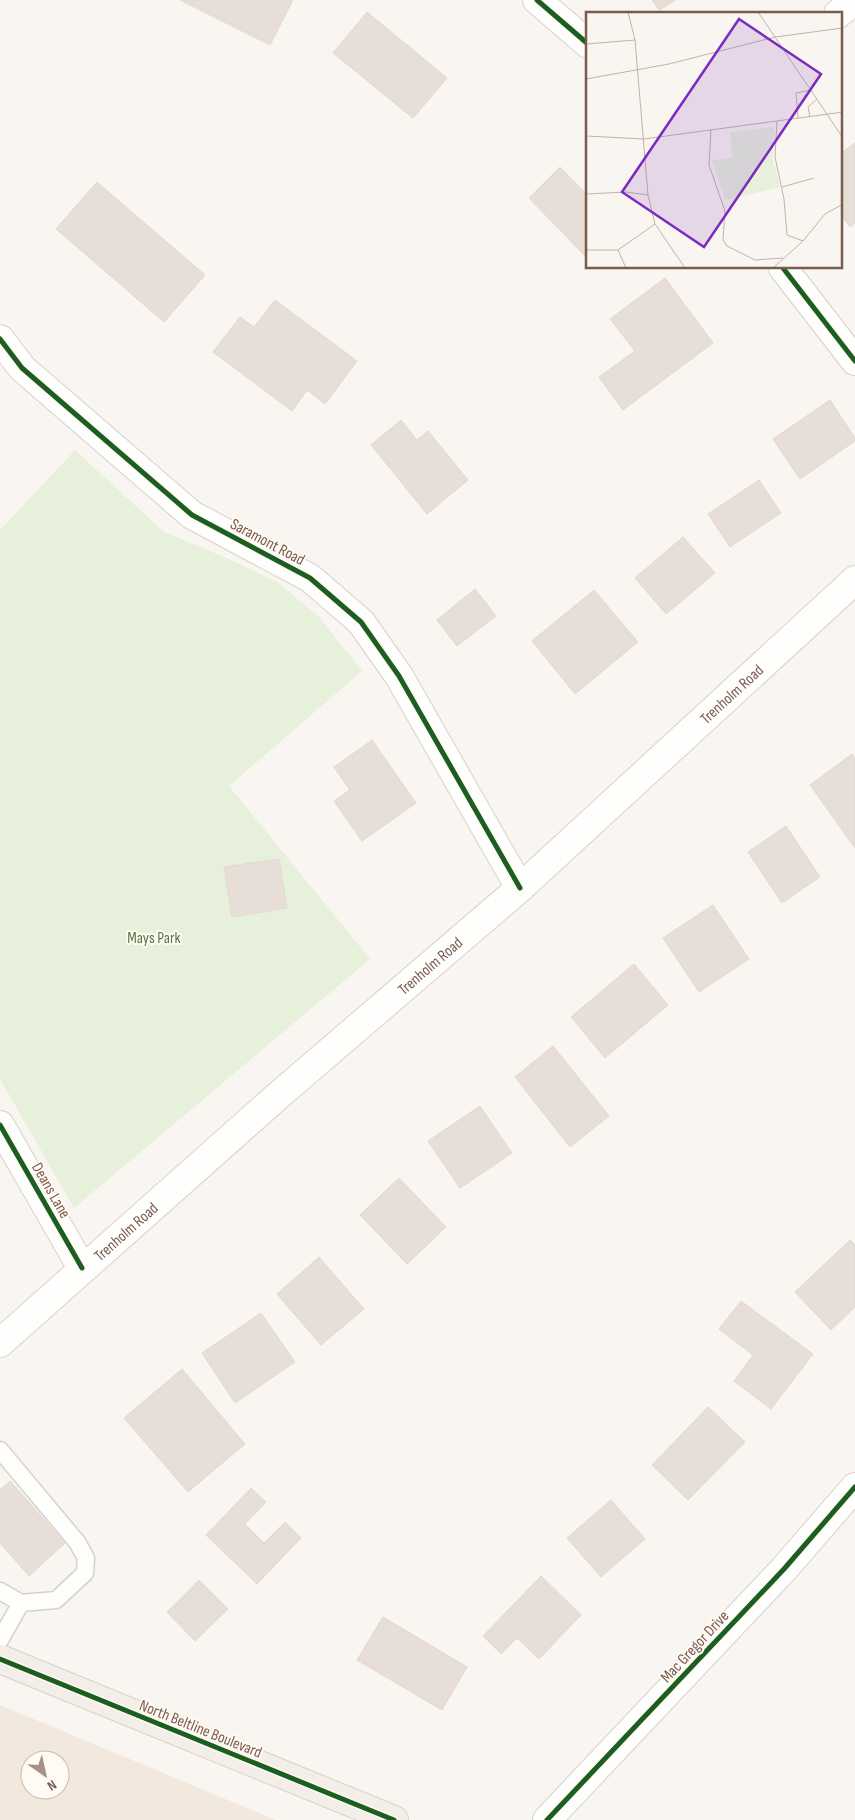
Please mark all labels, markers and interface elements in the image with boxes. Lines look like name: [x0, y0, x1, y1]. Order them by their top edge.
inset map: [586, 12, 842, 269]
street label: Saramont Road: [227, 515, 308, 570]
street label: Trenholm Road: [697, 661, 768, 729]
park label: Mays Park: [127, 929, 181, 948]
street label: Trenholm Road: [395, 934, 467, 1000]
street label: Deans Lane: [27, 1160, 74, 1222]
street label: Trenholm Road: [91, 1199, 162, 1266]
street label: Mac Gregor Drive: [657, 1607, 733, 1687]
street label: North Beltline Boulevard: [136, 1696, 264, 1763]
north arrow: [20, 1750, 70, 1800]
text: N: [44, 1776, 60, 1795]

